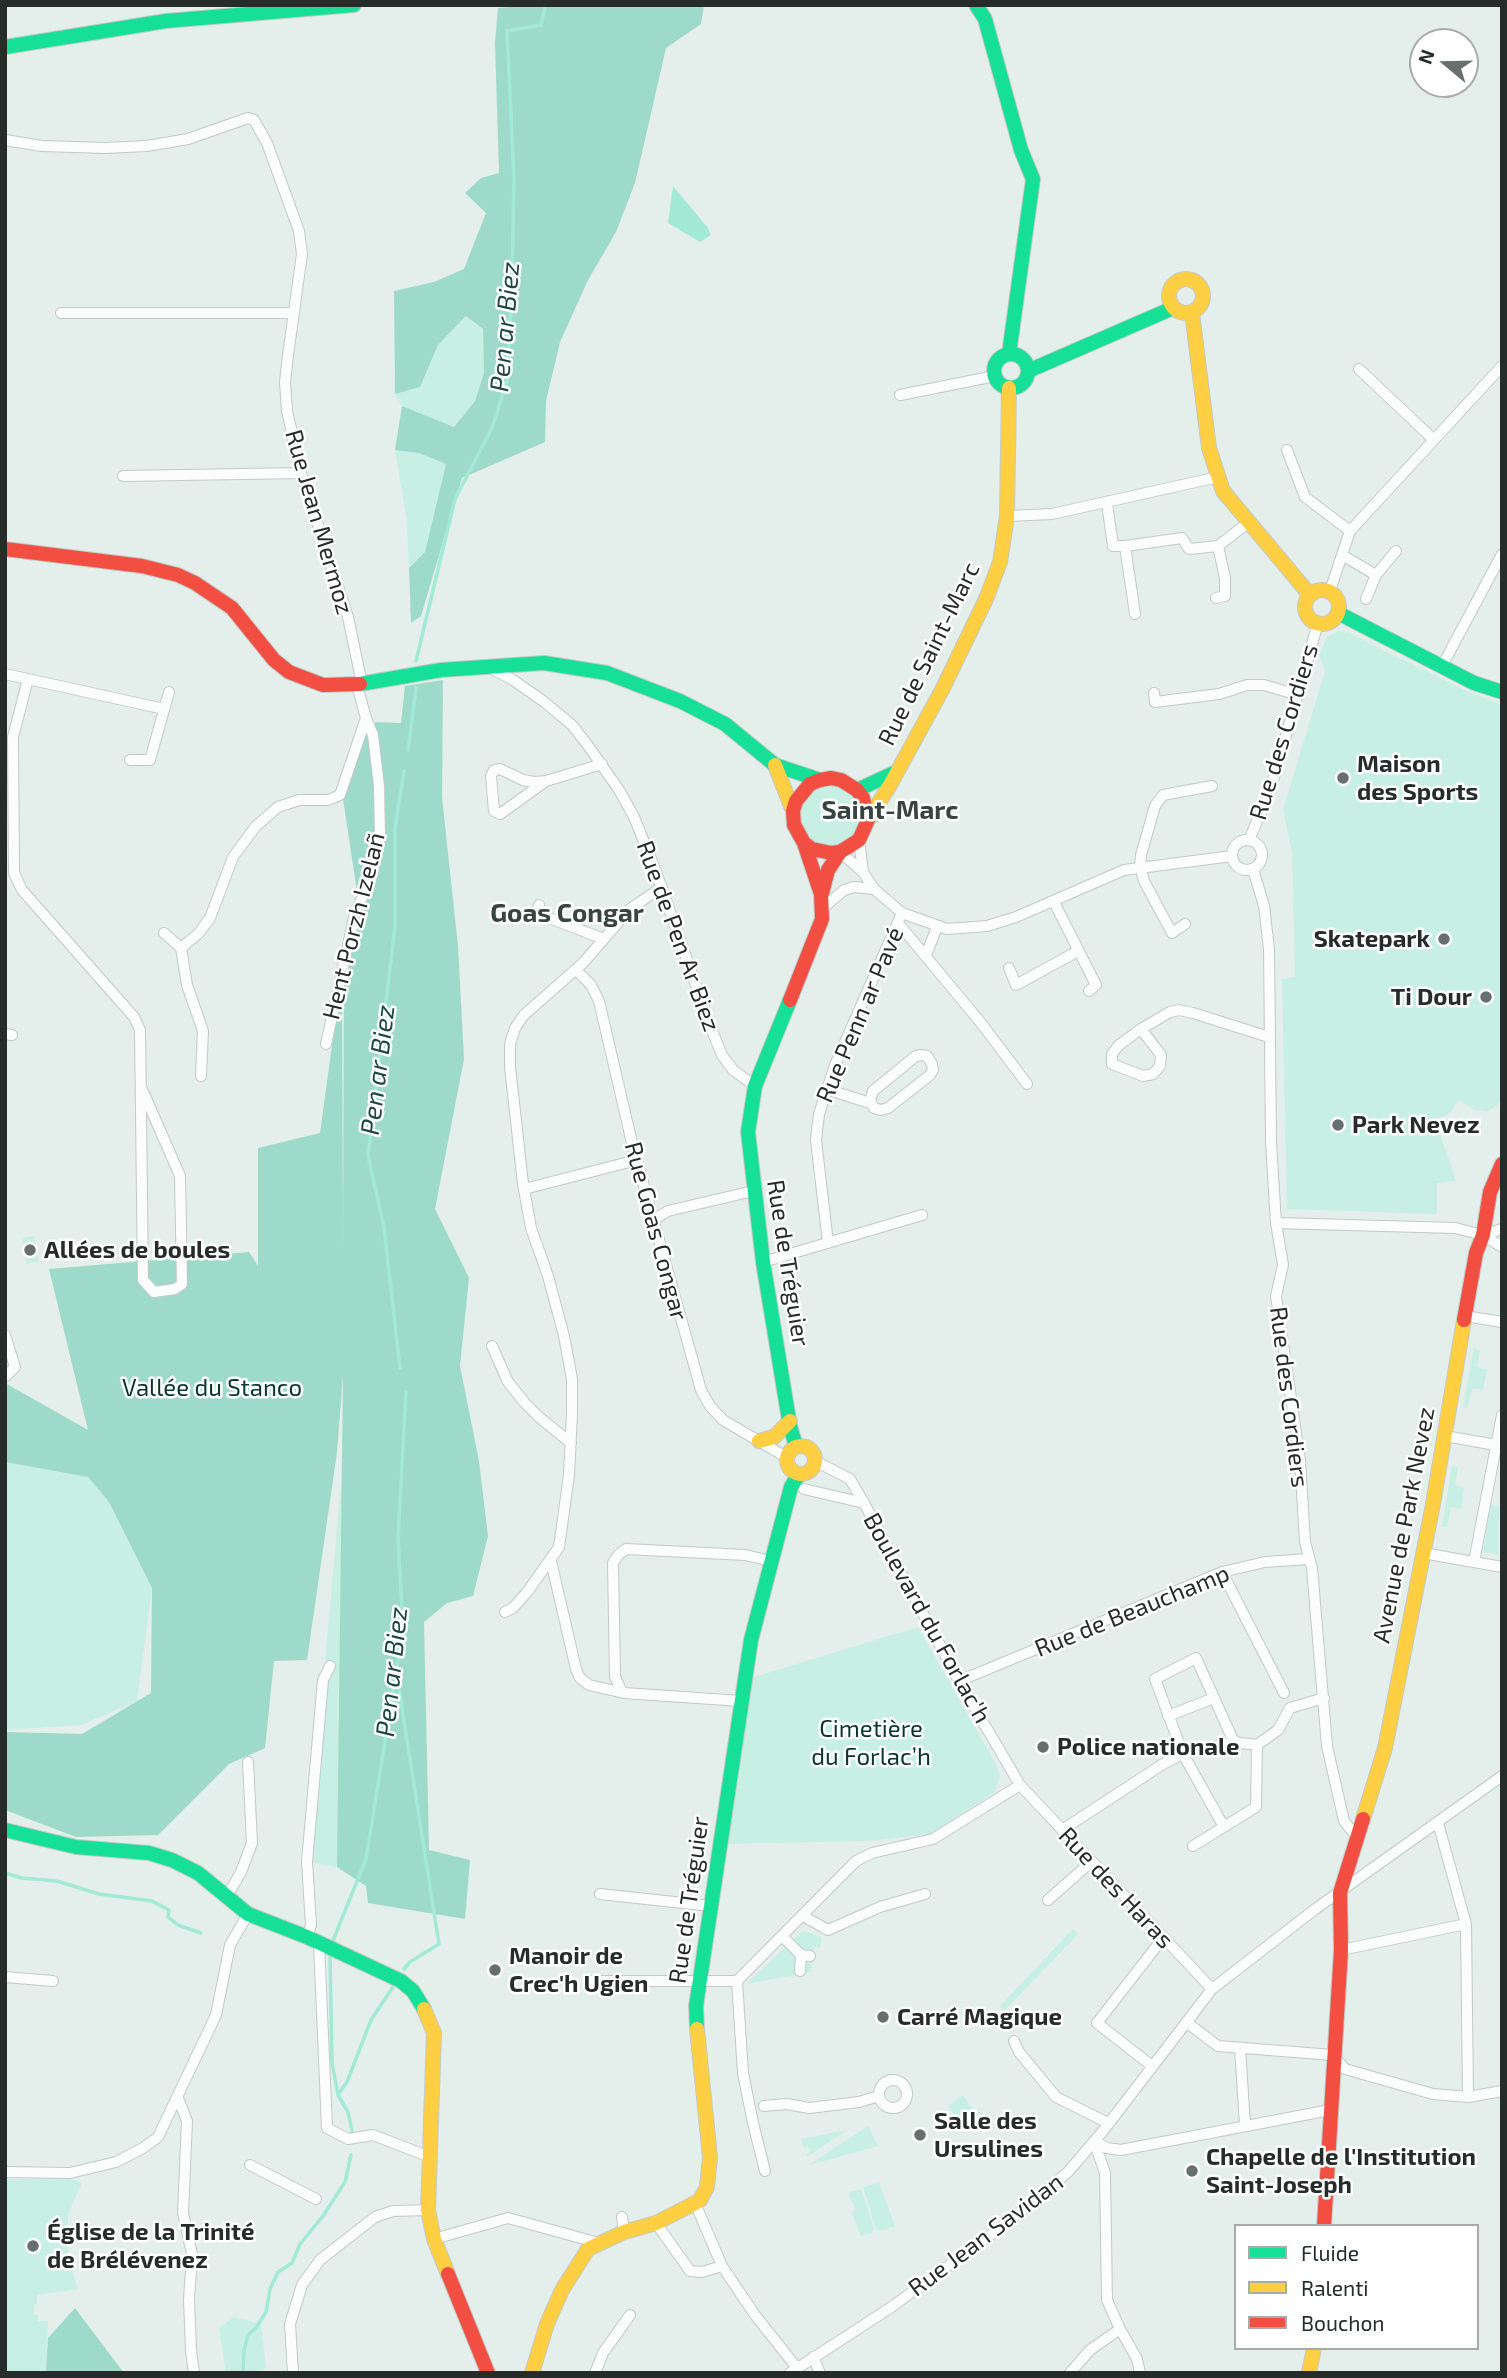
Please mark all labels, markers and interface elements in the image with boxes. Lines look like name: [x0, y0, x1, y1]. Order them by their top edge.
north arrow: [1409, 28, 1479, 98]
text: N: [1412, 46, 1439, 67]
water label: Pen ar Biez: [484, 261, 526, 393]
street label: Rue Jean Mermoz: [279, 426, 359, 618]
street label: Rue de Saint-Marc: [872, 558, 986, 750]
street label: Rue des Cordiers: [1244, 641, 1324, 823]
place label: Maison des Sports: [1357, 750, 1478, 806]
marker: Maison des Sports: [1335, 770, 1351, 786]
district label: Saint-Marc: [822, 794, 958, 826]
street label: Hent Porzh Izelañ: [317, 829, 391, 1023]
street label: Rue de Pen Ar Biez: [630, 837, 726, 1035]
district label: Goas Congar: [490, 897, 644, 929]
street label: Rue Penn ar Pavé: [810, 923, 910, 1107]
place label: Skatepark: [1314, 925, 1430, 953]
marker: Skatepark: [1436, 931, 1452, 947]
place label: Ti Dour: [1391, 983, 1472, 1011]
marker: Ti Dour: [1478, 989, 1494, 1005]
water label: Pen ar Biez: [355, 1003, 401, 1137]
place label: Park Nevez: [1352, 1111, 1480, 1139]
marker: Park Nevez: [1330, 1117, 1346, 1133]
street label: Rue Goas Congar: [618, 1139, 694, 1323]
street label: Rue de Tréguier: [761, 1178, 815, 1348]
place label: Allées de boules: [44, 1236, 230, 1264]
marker: Allées de boules: [22, 1242, 38, 1258]
street label: Rue des Cordiers: [1264, 1305, 1314, 1489]
park label: Vallée du Stanco: [122, 1374, 302, 1402]
street label: Avenue de Park Nevez: [1367, 1405, 1441, 1645]
street label: Boulevard du Forlac'h: [857, 1508, 997, 1728]
street label: Rue de Beauchamp: [1031, 1559, 1233, 1663]
water label: Pen ar Biez: [370, 1605, 414, 1739]
park label: Cimetière du Forlac’h: [811, 1715, 931, 1771]
place label: Police nationale: [1057, 1733, 1239, 1761]
marker: Police nationale: [1035, 1739, 1051, 1755]
street label: Rue de Tréguier: [663, 1815, 715, 1985]
street label: Rue des Haras: [1053, 1821, 1179, 1955]
place label: Manoir de Crec'h Ugien: [509, 1942, 649, 1998]
marker: Manoir de Crec'h Ugien: [487, 1962, 503, 1978]
place label: Carré Magique: [897, 2003, 1062, 2031]
marker: Carré Magique: [875, 2009, 891, 2025]
place label: Salle des Ursulines: [934, 2107, 1043, 2163]
marker: Salle des Ursulines: [912, 2127, 928, 2143]
place label: Chapelle de l'Institution Saint-Joseph: [1206, 2143, 1476, 2199]
marker: Chapelle de l'Institution Saint-Joseph: [1184, 2163, 1200, 2179]
street label: Rue Jean Savidan: [903, 2167, 1069, 2303]
place label: Église de la Trinité de Brélévenez: [47, 2218, 254, 2274]
legend: [1234, 2224, 1479, 2350]
marker: Église de la Trinité de Brélévenez: [25, 2238, 41, 2254]
text: Fluide: [1301, 2240, 1359, 2265]
text: Ralenti: [1301, 2275, 1368, 2300]
text: Bouchon: [1301, 2310, 1385, 2335]

